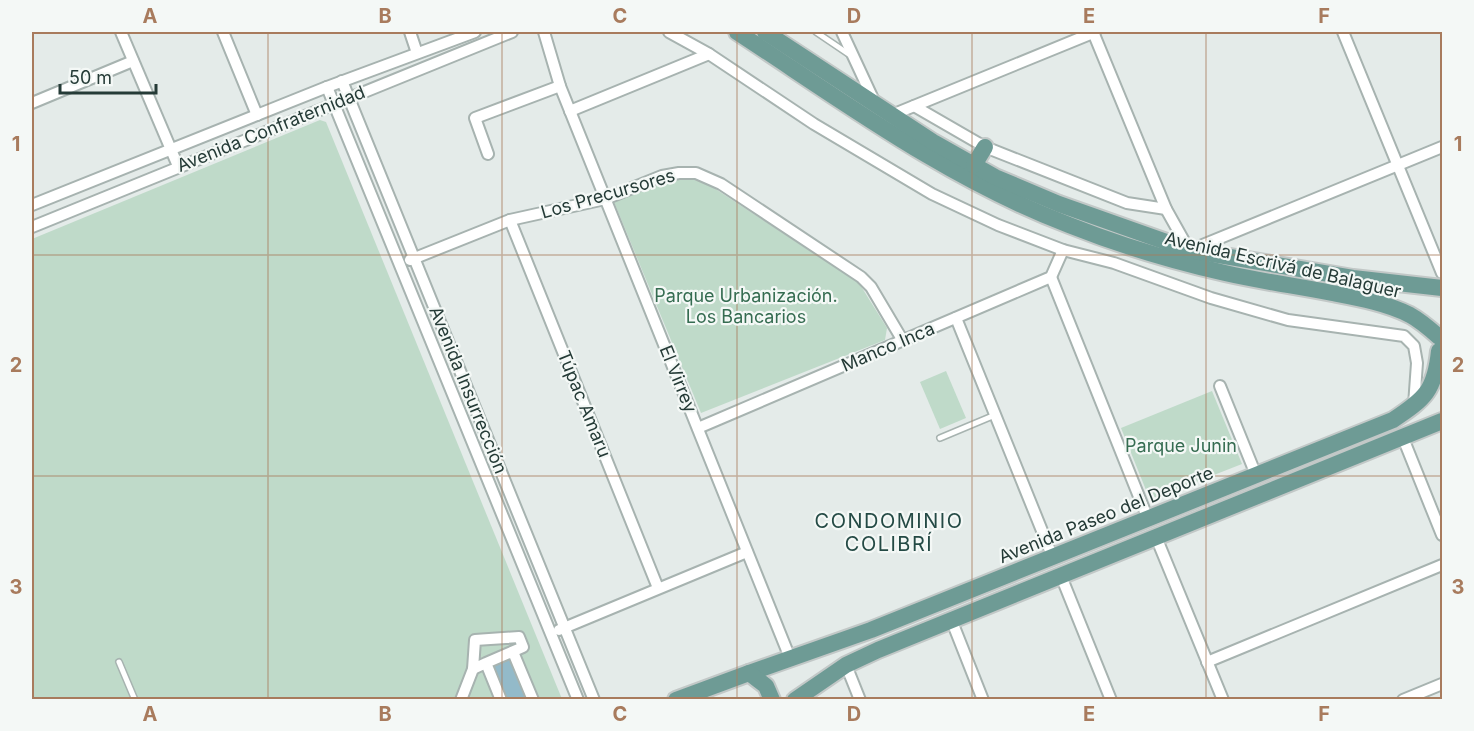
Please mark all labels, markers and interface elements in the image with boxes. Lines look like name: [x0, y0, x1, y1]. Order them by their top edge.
text: A: [143, 4, 158, 28]
text: B: [378, 4, 392, 28]
text: C: [613, 4, 627, 28]
text: D: [847, 4, 861, 28]
text: E: [1083, 4, 1095, 28]
text: F: [1318, 4, 1330, 28]
scale bar: [60, 57, 156, 95]
text: 50 m: [69, 67, 112, 88]
street label: Avenida Confraternidad: [174, 81, 368, 176]
text: 1: [12, 132, 20, 156]
text: 1: [1454, 132, 1462, 156]
street label: Los Precursores: [538, 164, 677, 223]
street label: Avenida Escrivá de Balaguer: [1163, 227, 1403, 302]
park label: Parque Urbanización. Los Bancarios: [654, 285, 838, 327]
street label: Avenida Insurrección: [425, 303, 512, 477]
street label: Manco Inca: [838, 317, 938, 376]
street label: El Virrey: [655, 342, 701, 416]
street label: Túpac Amaru: [554, 347, 615, 460]
text: 2: [10, 353, 22, 377]
text: 2: [1452, 353, 1464, 377]
park label: Parque Junin: [1125, 435, 1237, 456]
street label: Avenida Paseo del Deporte: [995, 462, 1216, 567]
district label: CONDOMINIO COLIBRÍ: [815, 509, 963, 556]
text: 3: [10, 575, 22, 599]
text: 3: [1452, 575, 1464, 599]
text: A: [143, 702, 158, 726]
text: B: [378, 702, 392, 726]
text: C: [613, 702, 627, 726]
text: D: [847, 702, 861, 726]
text: E: [1083, 702, 1095, 726]
text: F: [1318, 702, 1330, 726]

